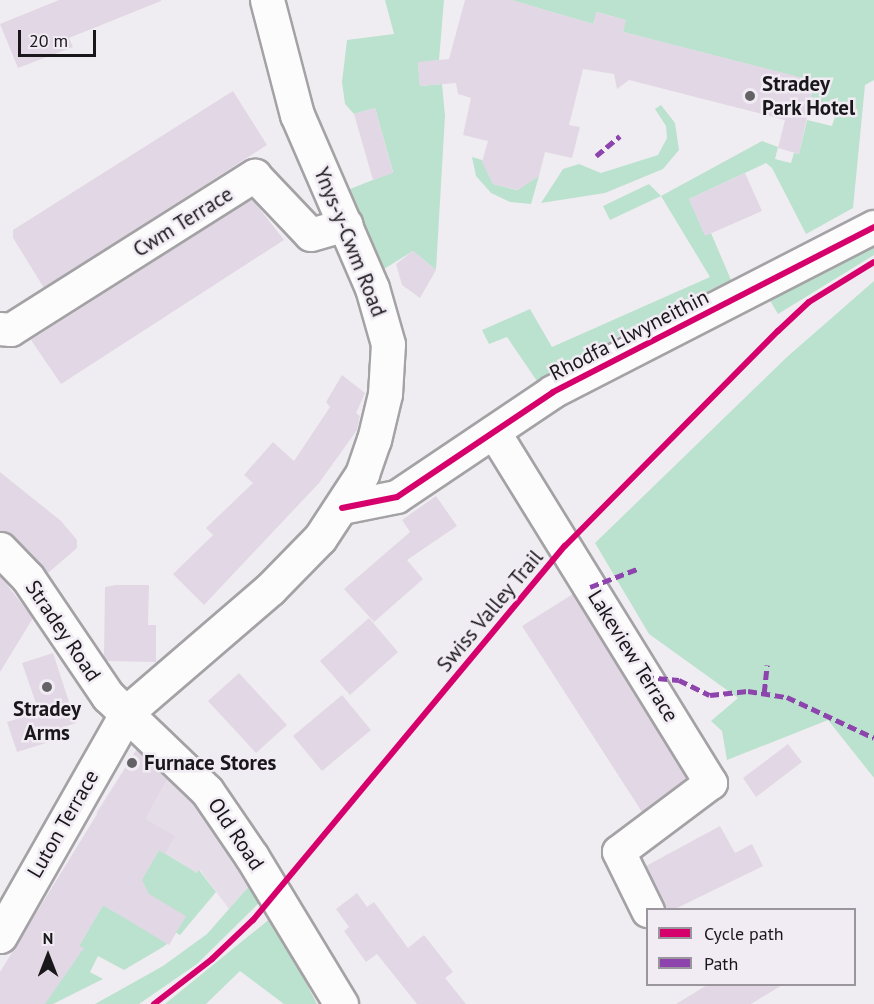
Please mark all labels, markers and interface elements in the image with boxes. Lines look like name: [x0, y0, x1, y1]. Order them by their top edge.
scale bar: [21, 18, 99, 56]
text: 20 m: [29, 29, 68, 52]
place label: Stradey Park Hotel: [762, 71, 856, 121]
marker: Stradey Park Hotel: [743, 89, 757, 103]
street label: Ynys-y-Cwm Road: [309, 164, 391, 320]
street label: Cwm Terrace: [128, 181, 238, 263]
street label: Rhodfa Llwyneithin: [545, 284, 713, 386]
street label: Swiss Valley Trail: [431, 544, 549, 678]
street label: Stradey Road: [20, 575, 106, 687]
street label: Lakeview Terrace: [582, 585, 684, 727]
marker: Stradey Arms: [40, 680, 54, 694]
place label: Stradey Arms: [13, 696, 81, 746]
place label: Furnace Stores: [144, 750, 276, 776]
marker: Furnace Stores: [125, 756, 139, 770]
street label: Luton Terrace: [22, 765, 104, 883]
street label: Old Road: [203, 793, 269, 875]
legend: [646, 908, 856, 986]
text: Cycle path: [704, 922, 784, 945]
north arrow: [18, 926, 78, 986]
text: N: [43, 928, 53, 948]
text: Path: [704, 952, 738, 975]

